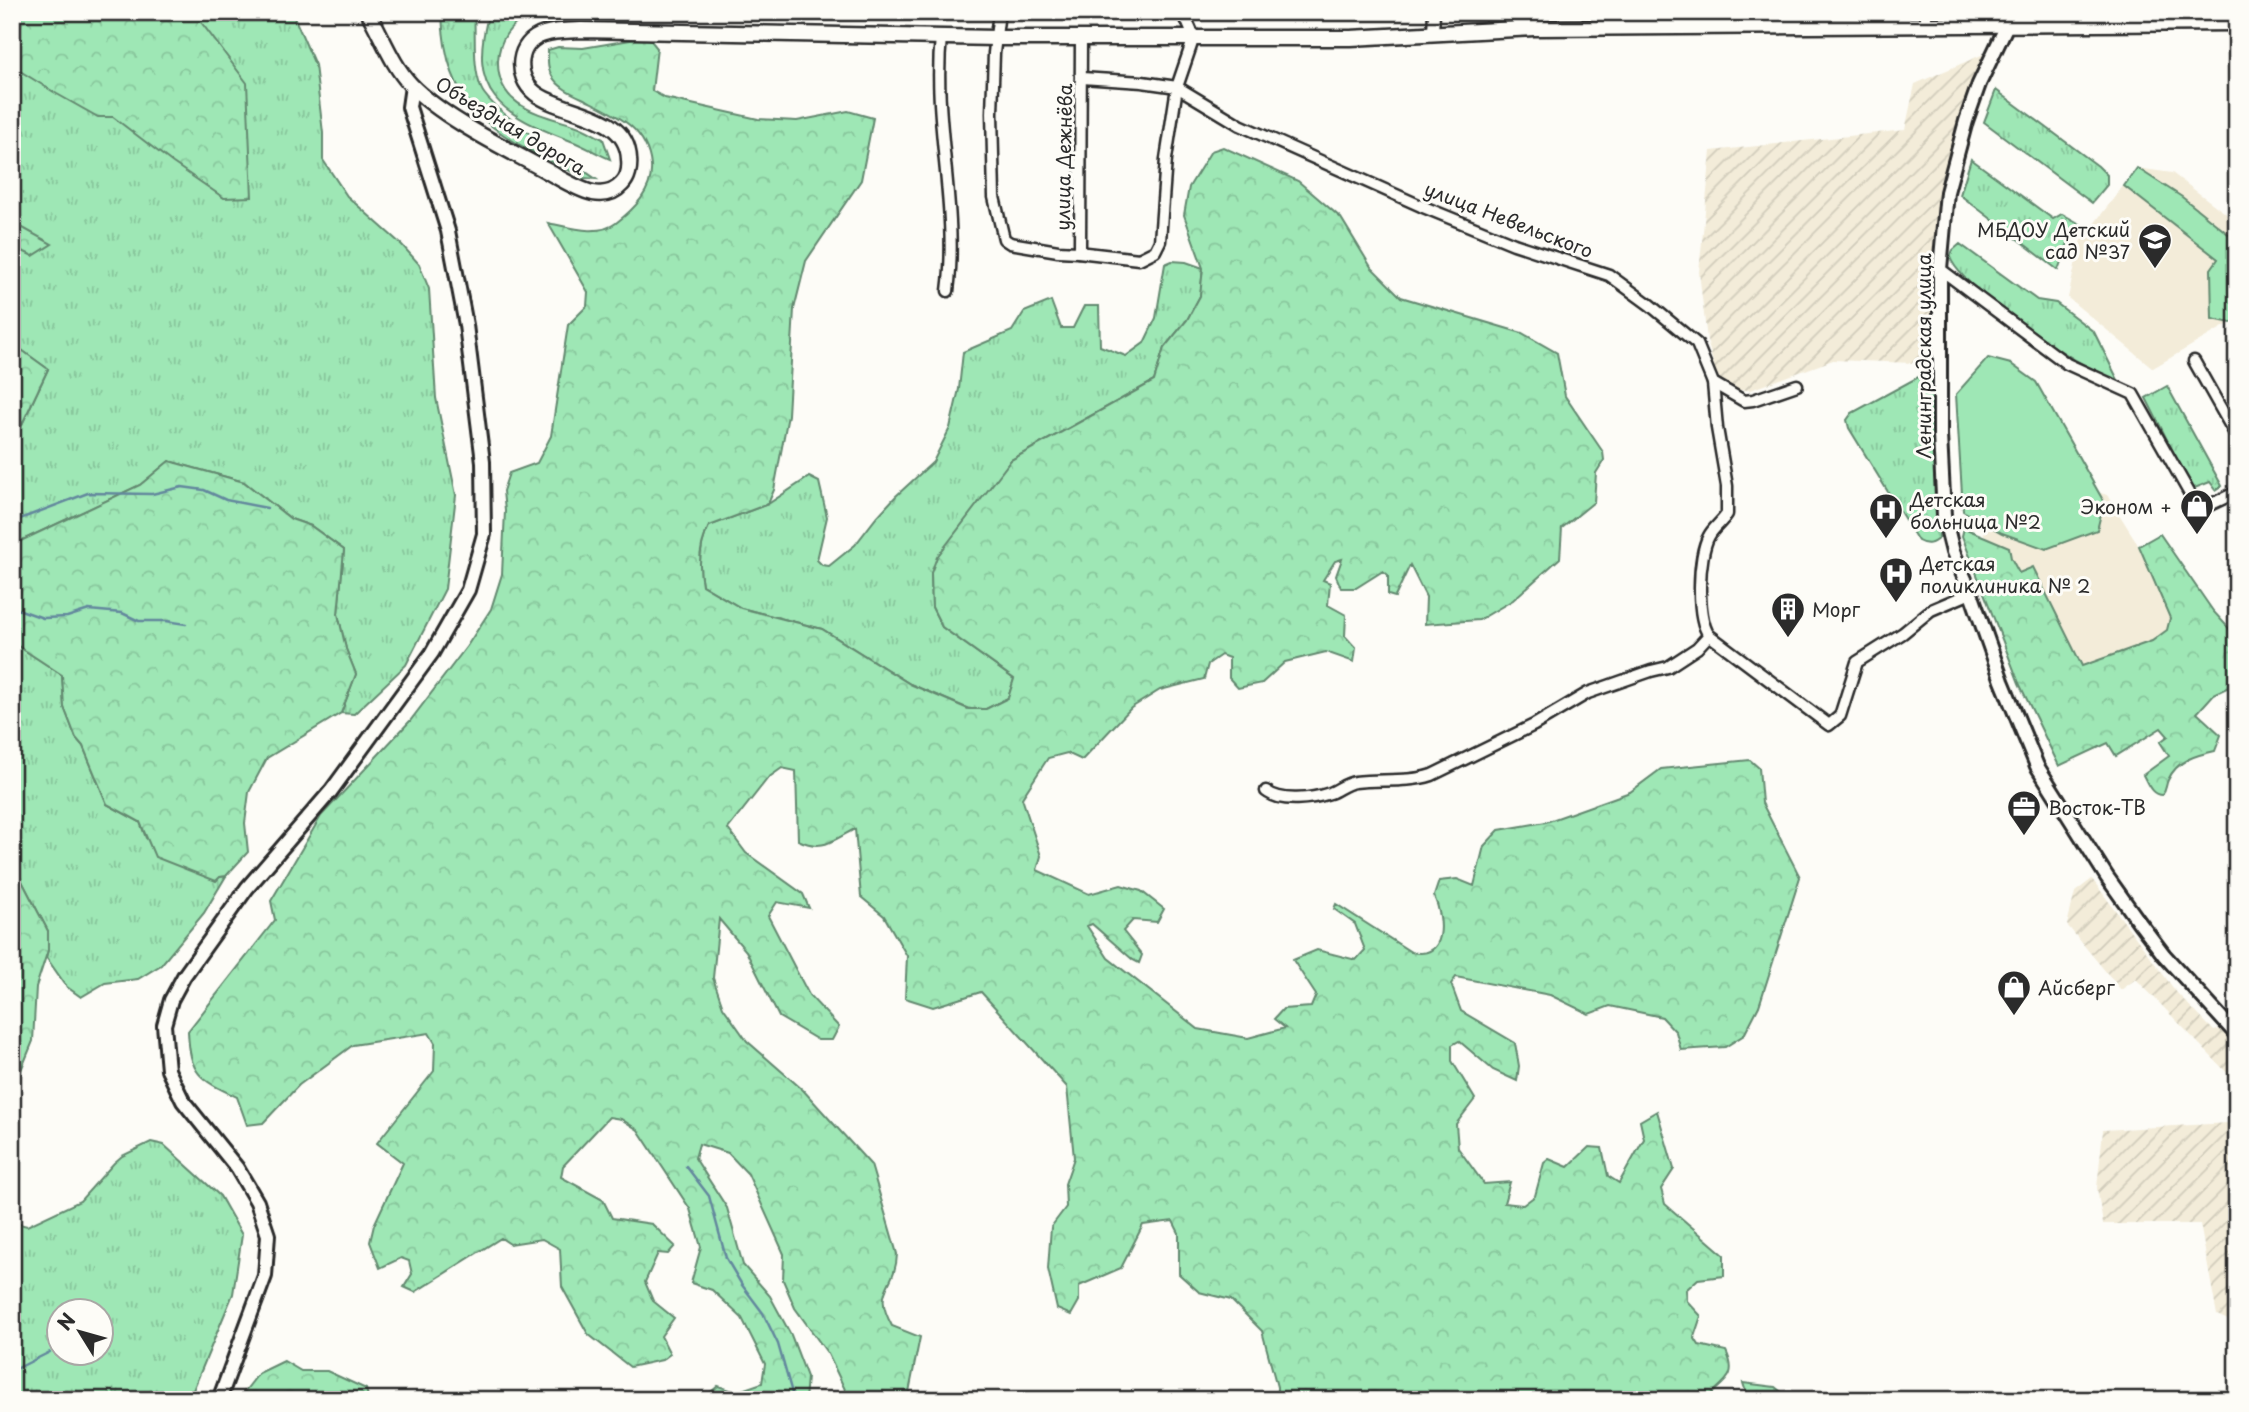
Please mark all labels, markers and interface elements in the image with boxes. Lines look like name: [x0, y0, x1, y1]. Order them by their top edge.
street label: Объездная дорога: [431, 69, 592, 181]
street label: улица Дежнёва: [1048, 83, 1078, 231]
street label: улица Невельского: [1421, 174, 1597, 264]
place label: МБДОУ Детский сад №37: [1977, 215, 2130, 265]
school or university icon: МБДОУ Детский сад №37: [2136, 221, 2174, 270]
street label: Ленинградская улица: [1909, 253, 1937, 459]
place label: Детская больница №2: [1909, 485, 2041, 535]
shop icon: Эконом +: [2178, 487, 2216, 536]
hospital icon: Детская больница №2: [1867, 491, 1905, 540]
place label: Эконом +: [2081, 492, 2172, 520]
place label: Детская поликлиника № 2: [1919, 549, 2091, 599]
hospital icon: Детская поликлиника № 2: [1877, 555, 1915, 604]
building icon: Морг: [1769, 590, 1807, 639]
place label: Морг: [1812, 595, 1861, 623]
office icon: Восток-ТВ: [2005, 788, 2043, 837]
place label: Восток-ТВ: [2048, 793, 2146, 821]
shop icon: Айсберг: [1995, 968, 2033, 1017]
place label: Айсберг: [2038, 973, 2115, 1001]
north arrow: [46, 1296, 116, 1366]
text: N: [50, 1307, 81, 1336]

